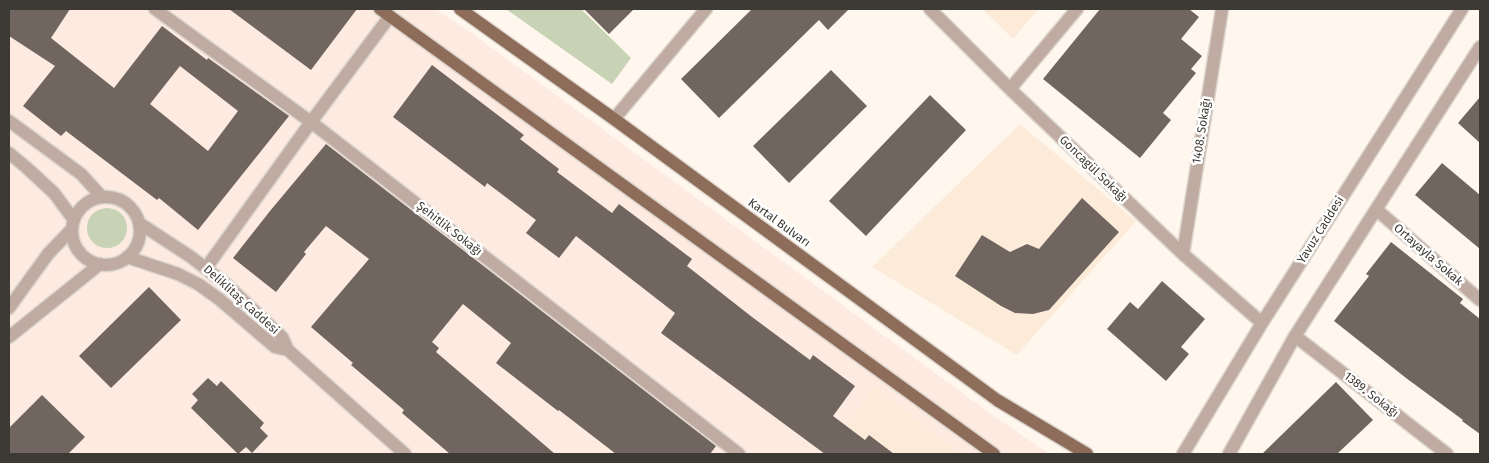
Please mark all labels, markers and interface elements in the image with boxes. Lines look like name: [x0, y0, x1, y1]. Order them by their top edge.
street label: 1408. Sokağı: [1190, 97, 1214, 165]
street label: Goncagül Sokağı: [1056, 133, 1130, 205]
street label: Yavuz Caddesi: [1295, 194, 1347, 266]
street label: Kartal Bulvarı: [745, 196, 813, 250]
street label: Şehitlik Sokağı: [413, 199, 485, 259]
street label: Ortayayla Sokak: [1391, 221, 1465, 289]
street label: Deliklitaş Caddesi: [200, 262, 282, 338]
street label: 1389. Sokağı: [1341, 369, 1401, 421]

